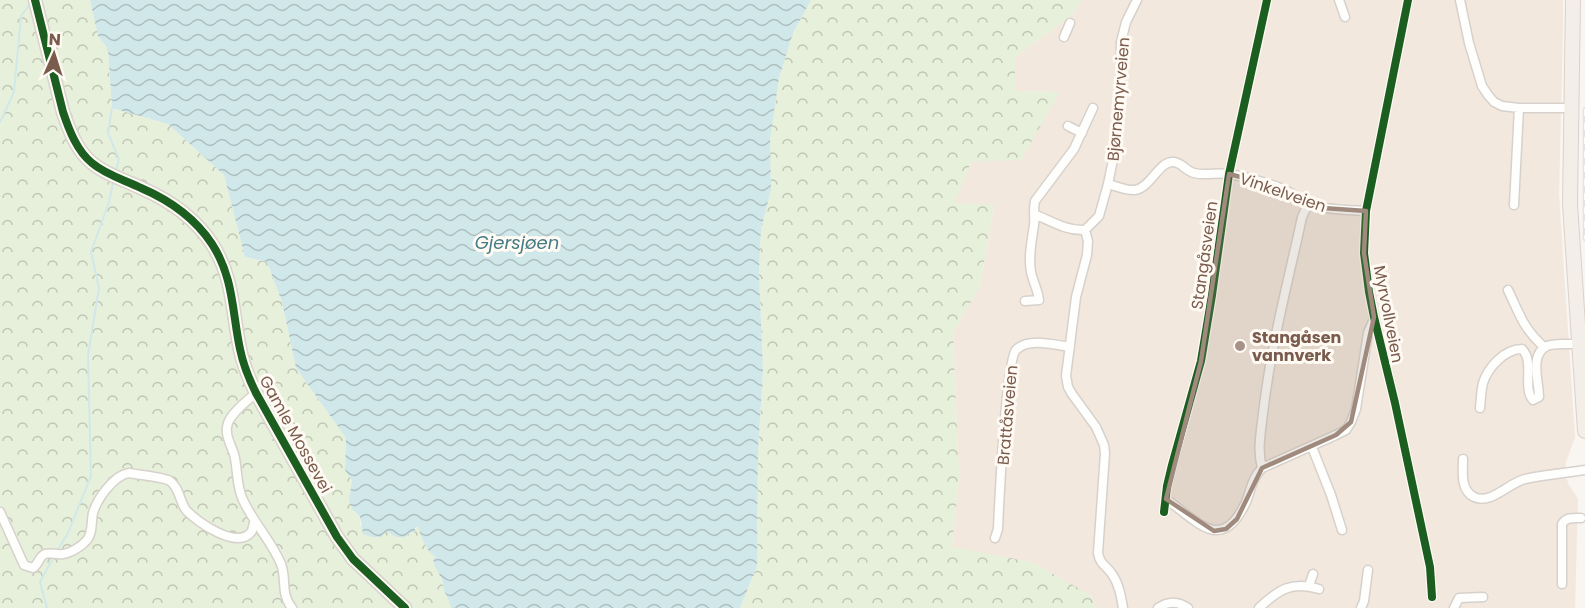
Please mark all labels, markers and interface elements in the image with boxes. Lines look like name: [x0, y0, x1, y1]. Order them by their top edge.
north arrow: [24, 24, 84, 84]
text: N: [48, 28, 61, 51]
street label: Bjørnemyrveien: [1102, 36, 1135, 162]
street label: Vinkelveien: [1237, 167, 1329, 218]
street label: Stangåsveien: [1186, 199, 1223, 311]
water label: Gjersjøen: [475, 230, 559, 255]
street label: Myrvollveien: [1368, 263, 1409, 365]
place label: Stangåsen vannverk: [1252, 326, 1341, 367]
marker: Stangåsen vannverk: [1233, 339, 1247, 353]
street label: Brattåsveien: [992, 364, 1023, 466]
street label: Gamle Mossevei: [254, 371, 337, 497]

